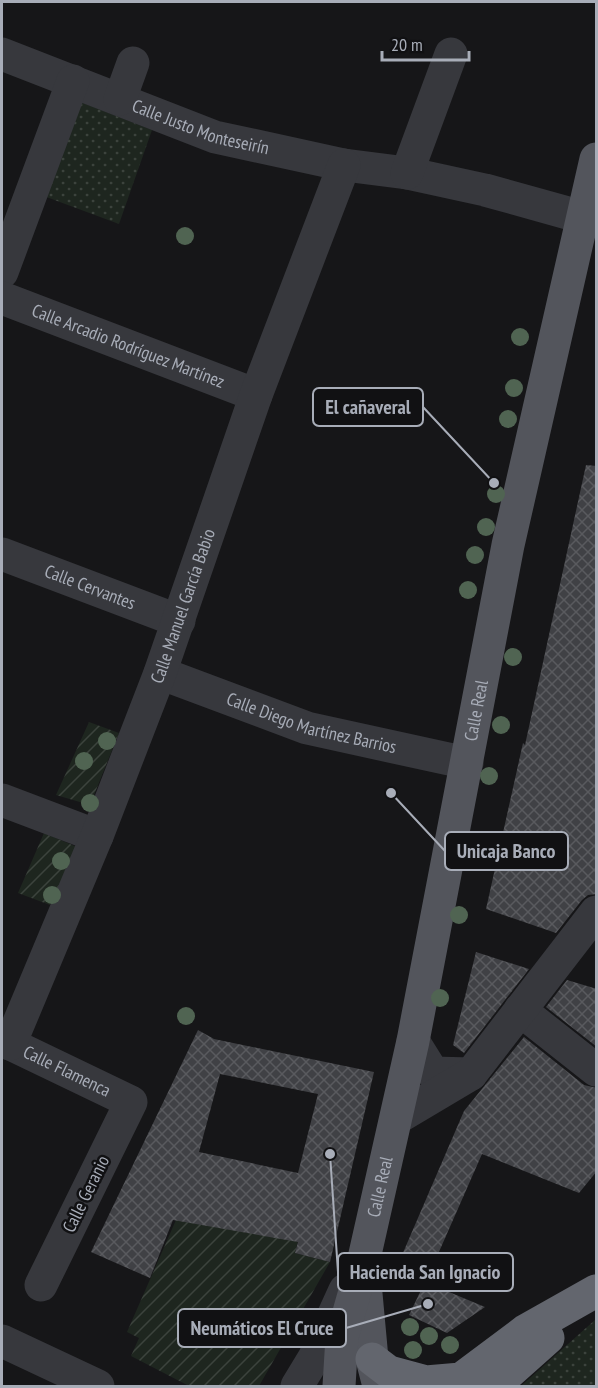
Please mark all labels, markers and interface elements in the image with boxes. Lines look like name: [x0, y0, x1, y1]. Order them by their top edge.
scale bar: [382, 24, 469, 62]
text: 20 m: [391, 33, 423, 56]
street label: Calle Justo Monteseirín: [129, 94, 271, 159]
street label: Calle Arcadio Rodríguez Martínez: [29, 298, 228, 393]
callout: El cañaveral: [313, 388, 423, 426]
text: El cañaveral: [325, 394, 411, 420]
street label: Calle Manuel García Babio: [145, 525, 220, 687]
street label: Calle Cervantes: [41, 559, 139, 614]
street label: Calle Real: [459, 677, 493, 743]
street label: Calle Diego Martínez Barrios: [223, 687, 399, 758]
callout: Unicaja Banco: [445, 832, 568, 870]
text: Unicaja Banco: [457, 838, 555, 864]
street label: Calle Flamenca: [20, 1040, 115, 1102]
street label: Calle Geranio: [57, 1151, 114, 1236]
street label: Calle Real: [362, 1153, 398, 1219]
callout: Hacienda San Ignacio: [338, 1253, 513, 1291]
text: Hacienda San Ignacio: [350, 1259, 500, 1285]
callout: Neumáticos El Cruce: [178, 1309, 346, 1347]
text: Neumáticos El Cruce: [190, 1315, 334, 1341]

